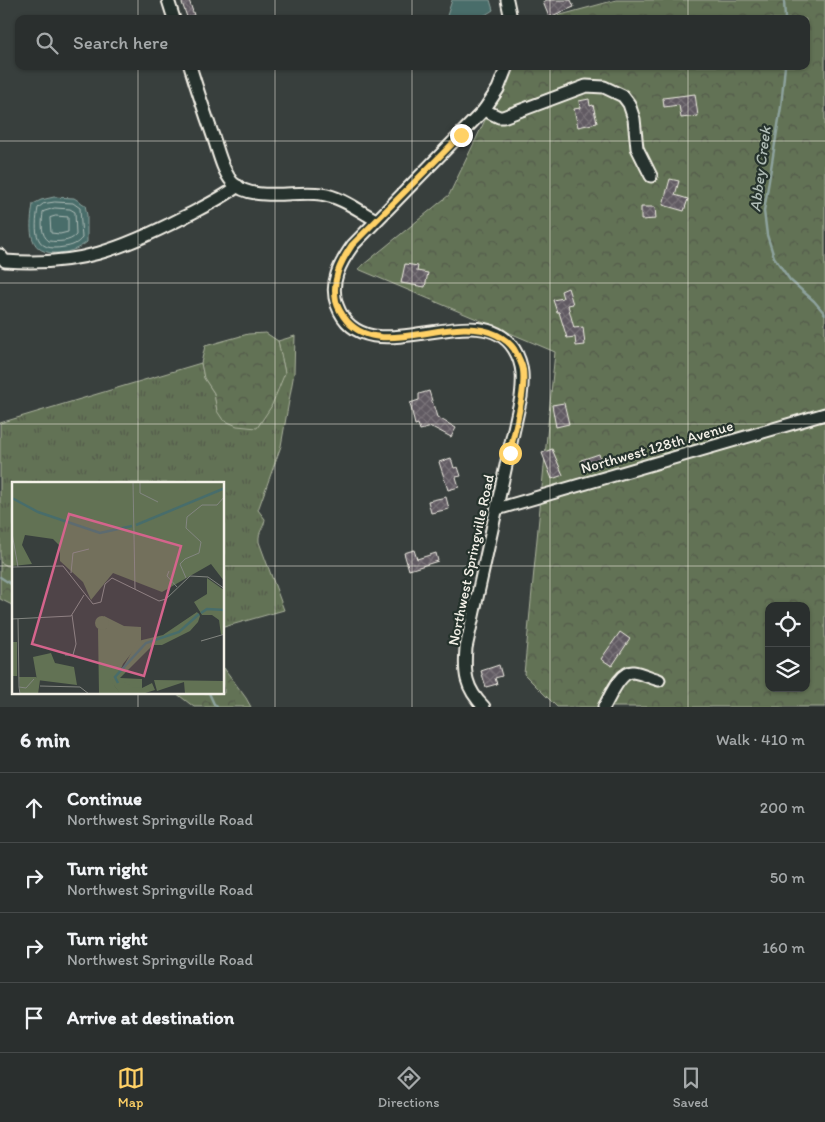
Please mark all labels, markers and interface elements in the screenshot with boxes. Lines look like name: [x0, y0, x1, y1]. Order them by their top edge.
search box: [15, 15, 810, 70]
icon: search: [33, 29, 61, 57]
text: Search here: [73, 31, 168, 54]
route end: [450, 124, 473, 147]
water label: Abbey Creek: [745, 125, 775, 213]
street label: Northwest 128th Avenue: [579, 417, 735, 477]
route start: [499, 442, 522, 465]
street label: Northwest Springville Road: [444, 473, 498, 647]
inset map: [12, 482, 225, 694]
map controls: [765, 602, 810, 692]
button: locate: [765, 602, 810, 647]
button: layers: [765, 647, 810, 692]
text: 6 min: [20, 727, 70, 752]
text: Walk · 410 m: [716, 730, 805, 749]
text: Continue: [67, 787, 142, 810]
icon: ahead: [20, 794, 48, 822]
text: 200 m: [760, 798, 805, 817]
text: Northwest Springville Road: [67, 810, 253, 829]
text: Turn right: [67, 857, 148, 880]
icon: right: [20, 864, 48, 892]
text: 50 m: [770, 868, 805, 887]
text: Northwest Springville Road: [67, 880, 253, 899]
text: Turn right: [67, 927, 148, 950]
icon: right: [20, 934, 48, 962]
text: 160 m: [762, 938, 805, 957]
text: Northwest Springville Road: [67, 950, 253, 969]
icon: arrive: [20, 1004, 48, 1032]
text: Arrive at destination: [67, 1006, 234, 1029]
tab: Map: [117, 1064, 145, 1111]
tab: Directions: [378, 1064, 439, 1111]
tab: Saved: [673, 1064, 708, 1111]

